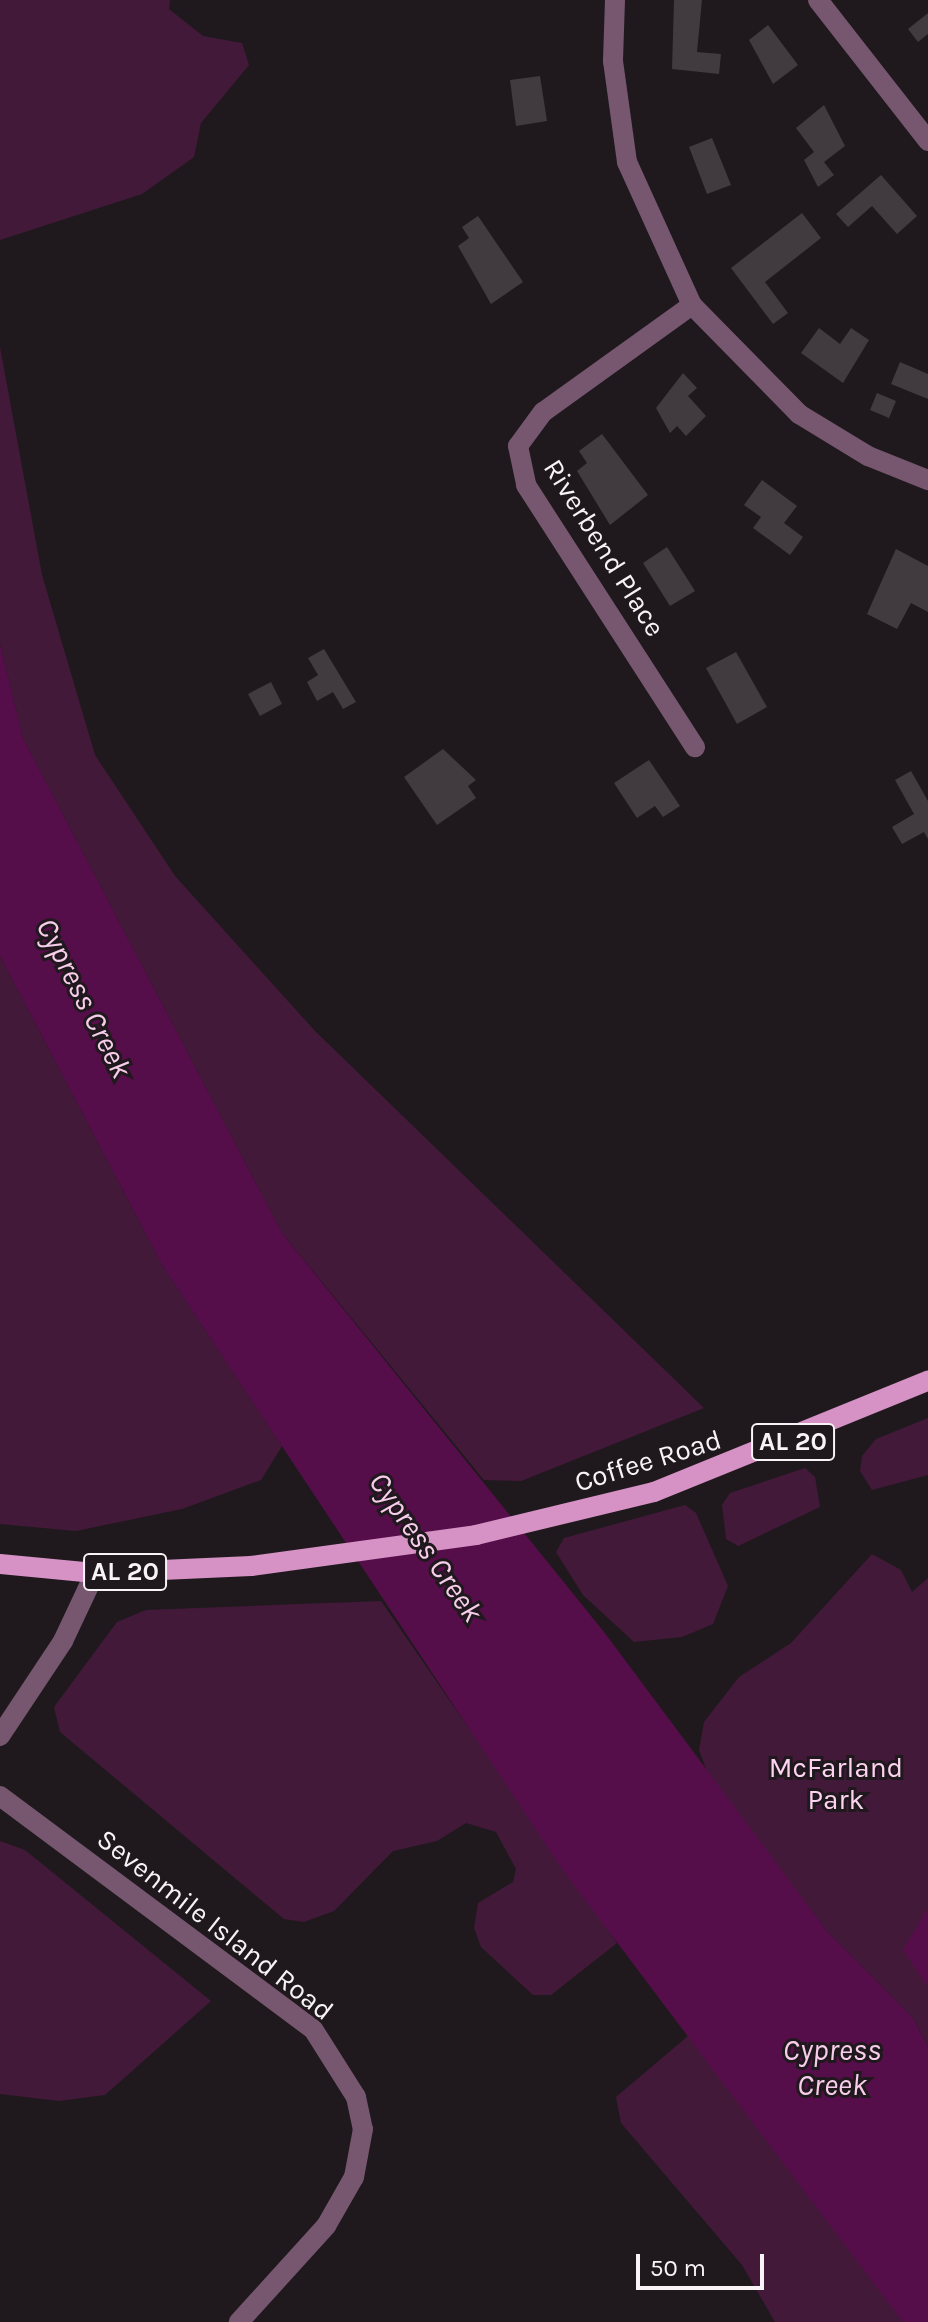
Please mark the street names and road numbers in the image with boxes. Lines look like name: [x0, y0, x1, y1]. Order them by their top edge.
street label: Riverbend Place: [536, 453, 672, 643]
road number: AL 20: [751, 1420, 835, 1464]
street label: Coffee Road: [571, 1423, 725, 1499]
road number: AL 20: [83, 1550, 167, 1594]
street label: Sevenmile Island Road: [90, 1822, 340, 2028]

